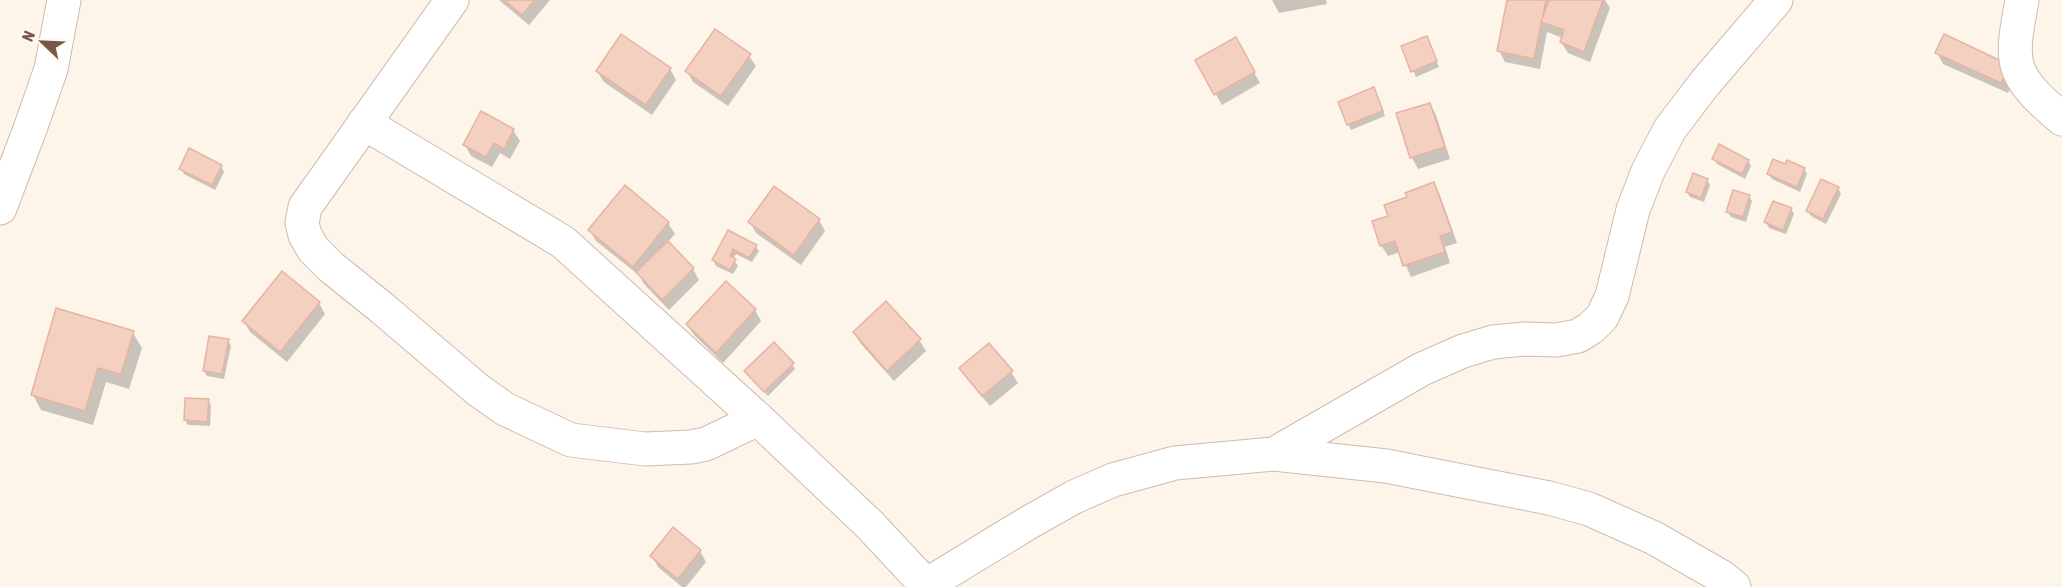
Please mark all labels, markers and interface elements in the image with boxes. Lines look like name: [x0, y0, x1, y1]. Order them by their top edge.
north arrow: [12, 12, 72, 72]
text: N: [18, 28, 38, 44]

